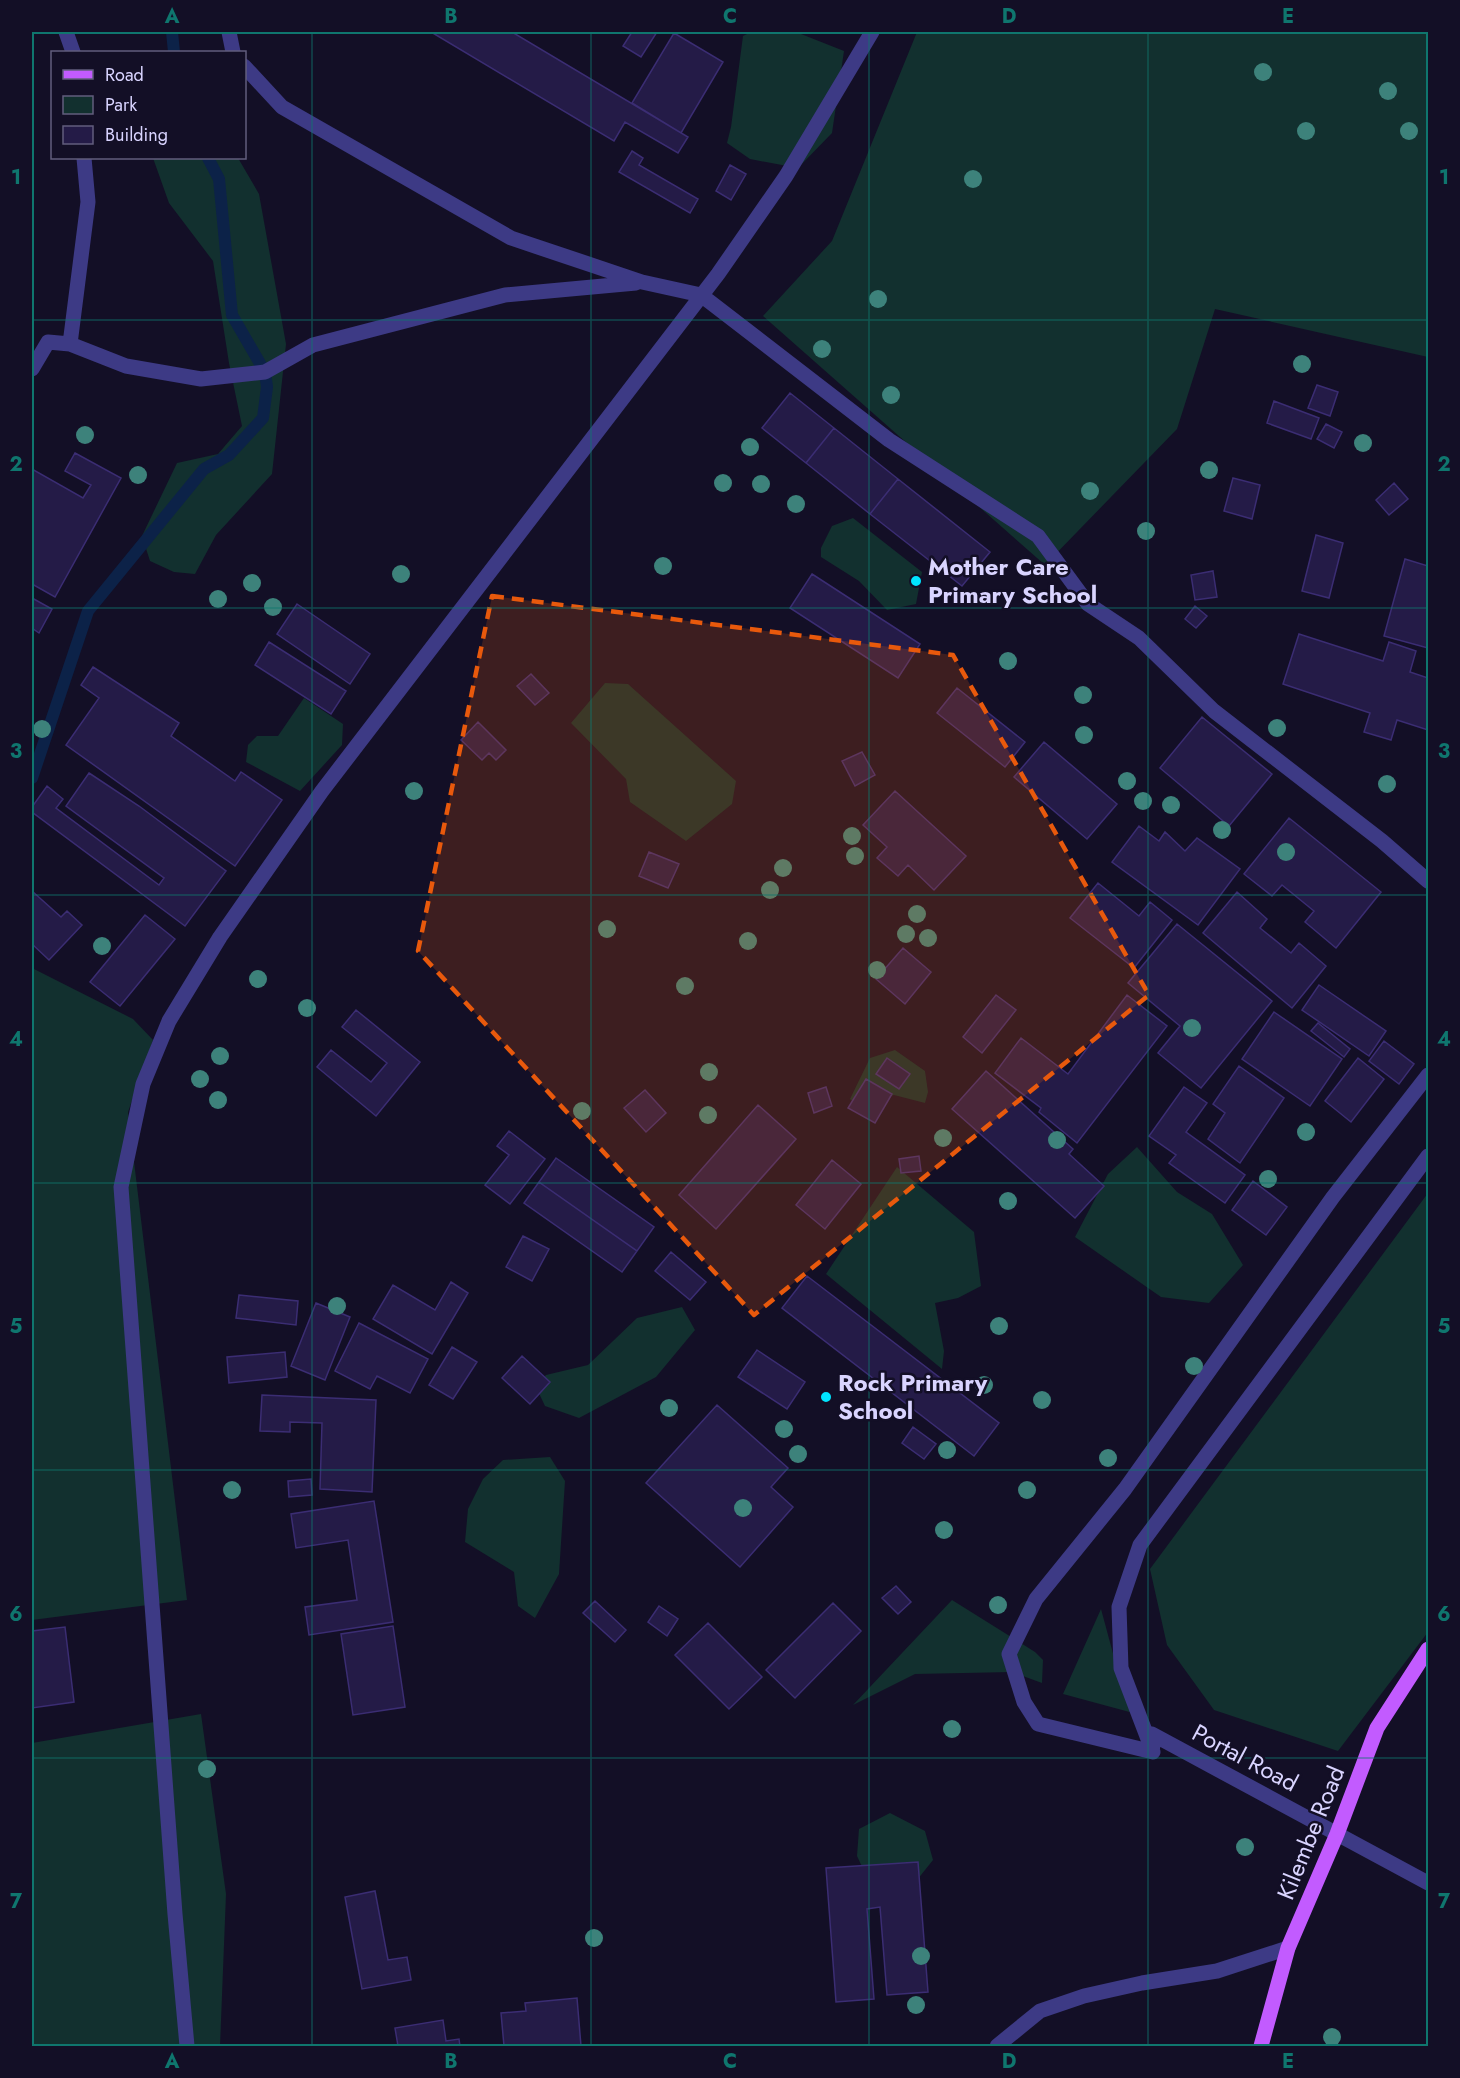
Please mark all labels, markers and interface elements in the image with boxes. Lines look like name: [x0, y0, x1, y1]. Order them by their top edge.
text: A: [164, 2, 180, 31]
text: B: [444, 2, 458, 31]
text: C: [723, 2, 737, 31]
text: D: [1002, 2, 1016, 31]
text: E: [1282, 2, 1294, 31]
legend: [51, 51, 246, 159]
text: Road: [105, 62, 144, 88]
text: Park: [105, 92, 137, 118]
text: Building: [105, 122, 168, 148]
text: 1: [11, 163, 21, 192]
text: 1: [1439, 163, 1449, 192]
text: 2: [9, 450, 23, 479]
text: 2: [1437, 450, 1451, 479]
place label: Mother Care Primary School: [928, 549, 1097, 612]
marker: Mother Care Primary School: [909, 574, 923, 588]
text: 3: [10, 737, 22, 766]
text: 3: [1438, 737, 1450, 766]
text: 4: [9, 1025, 23, 1054]
text: 4: [1437, 1025, 1451, 1054]
text: 5: [10, 1312, 23, 1341]
text: 5: [1438, 1312, 1451, 1341]
place label: Rock Primary School: [838, 1365, 988, 1428]
marker: Rock Primary School: [819, 1390, 833, 1404]
text: 6: [9, 1600, 23, 1629]
text: 6: [1437, 1600, 1451, 1629]
street label: Portal Road: [1186, 1715, 1304, 1800]
street label: Kilembe Road: [1268, 1761, 1353, 1905]
text: 7: [10, 1887, 23, 1916]
text: 7: [1438, 1887, 1451, 1916]
text: A: [164, 2047, 180, 2076]
text: B: [444, 2047, 458, 2076]
text: C: [723, 2047, 737, 2076]
text: D: [1002, 2047, 1016, 2076]
text: E: [1282, 2047, 1294, 2076]

